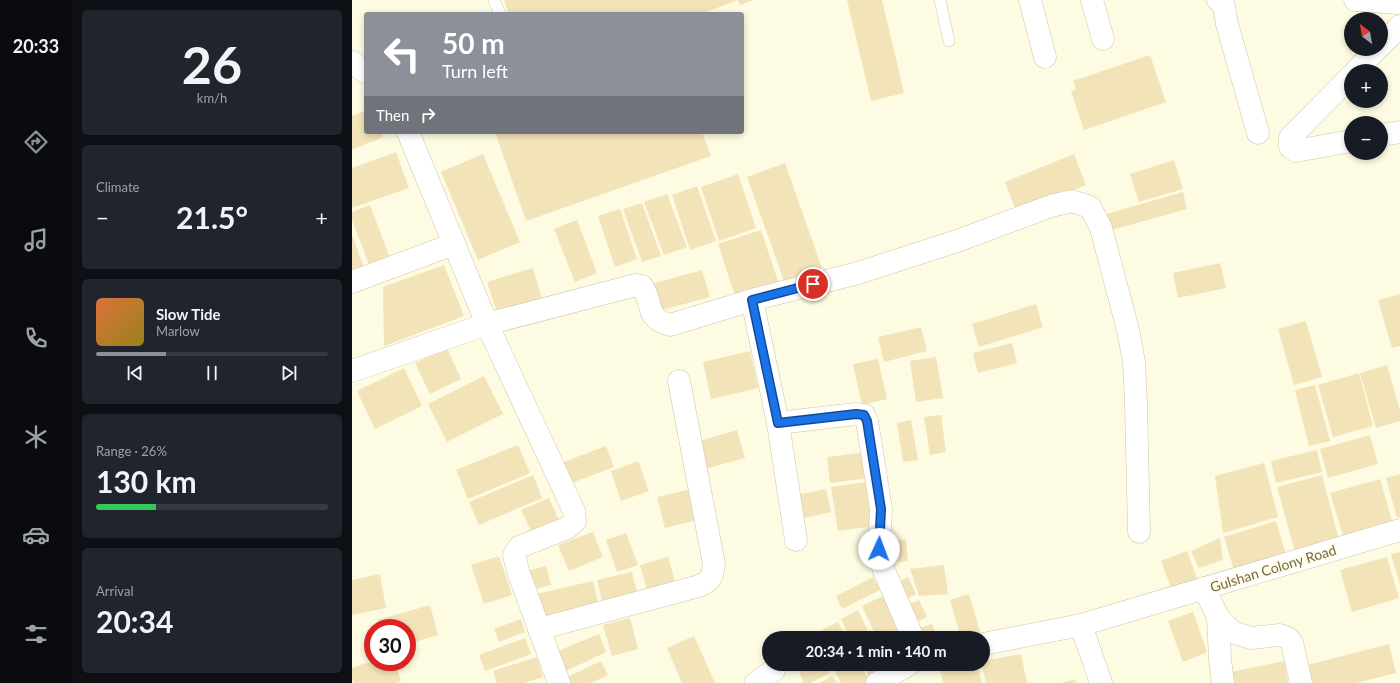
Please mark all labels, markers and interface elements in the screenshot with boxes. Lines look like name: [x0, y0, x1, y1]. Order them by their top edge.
north arrow: [1344, 12, 1388, 56]
map controls: [1344, 12, 1388, 160]
text: 50 m: [442, 26, 505, 60]
icon: left: [376, 28, 428, 80]
text: 26: [182, 33, 242, 95]
text: 20:33: [13, 35, 59, 57]
text: Turn left: [442, 60, 508, 82]
button: +: [1344, 64, 1388, 108]
text: km/h: [197, 90, 227, 106]
icon: right: [417, 104, 439, 126]
text: Then: [376, 106, 409, 124]
button: −: [1344, 116, 1388, 160]
icon: directions: [22, 128, 50, 156]
text: Climate: [96, 179, 139, 195]
text: 21.5°: [176, 199, 248, 235]
text: −: [96, 204, 109, 231]
text: +: [315, 204, 328, 231]
icon: music: [22, 226, 50, 254]
pin: [796, 267, 830, 301]
icon: arrive: [802, 273, 824, 295]
text: Slow Tide: [156, 305, 221, 323]
text: Marlow: [156, 323, 200, 339]
icon: phone: [22, 324, 50, 352]
icon: previous: [124, 362, 146, 384]
icon: pause: [201, 362, 223, 384]
icon: next: [278, 362, 300, 384]
icon: climate: [22, 423, 50, 451]
text: Range · 26%: [96, 443, 167, 459]
text: 130 km: [96, 463, 197, 499]
icon: car: [22, 521, 50, 549]
position arrow: [858, 528, 900, 570]
street label: Gulshan Colony Road: [1208, 541, 1338, 595]
text: Arrival: [96, 583, 133, 599]
text: 20:34: [96, 603, 173, 639]
speed limit sign: 30: [364, 619, 416, 671]
icon: filters: [22, 620, 50, 648]
text: 20:34 · 1 min · 140 m: [806, 642, 946, 660]

